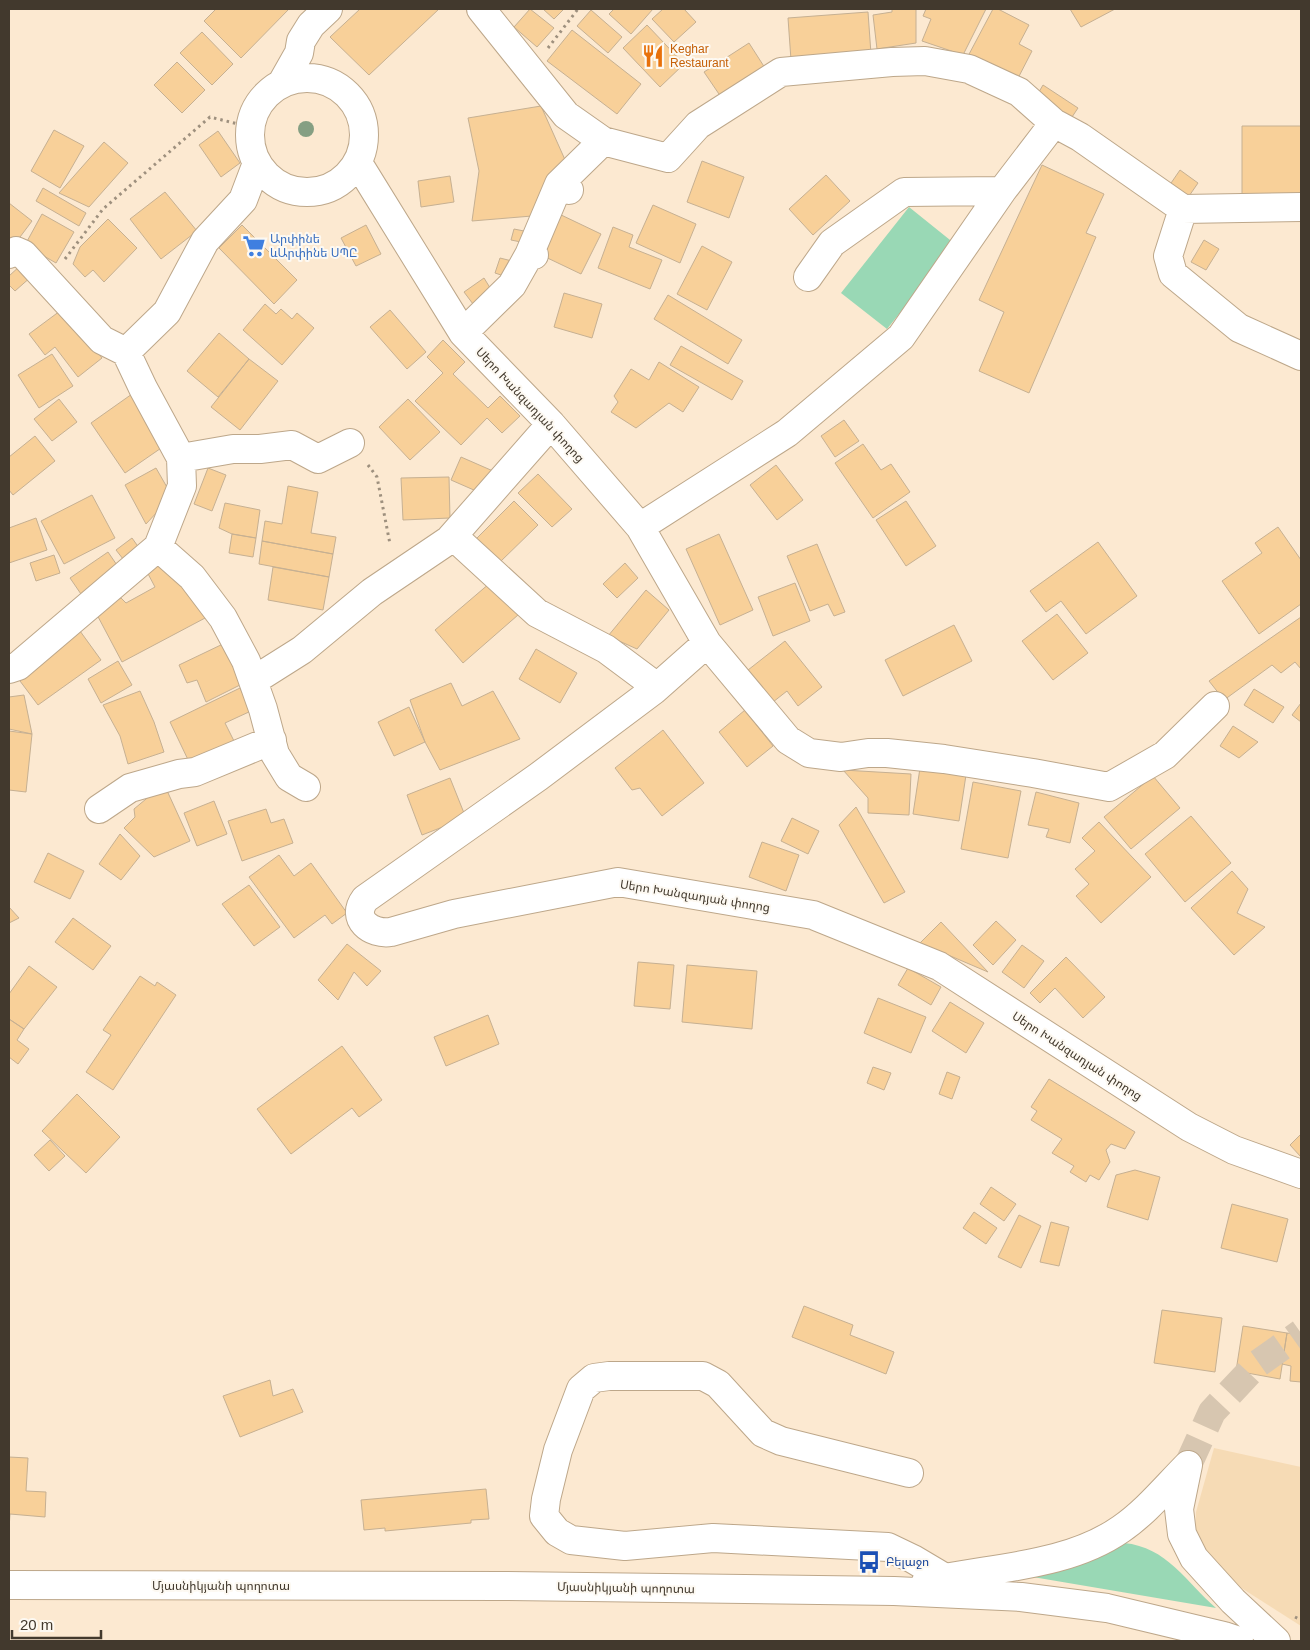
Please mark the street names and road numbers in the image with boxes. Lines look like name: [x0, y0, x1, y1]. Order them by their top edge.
street label: Սերո Խանզադյան փողոց: [473, 345, 587, 465]
street label: Սերո Խանզադյան փողոց: [619, 877, 771, 915]
street label: Սերո Խանզադյան փողոց: [1010, 1009, 1144, 1103]
street label: Մյասնիկյանի պողոտա: [152, 1579, 290, 1593]
street label: Մյասնիկյանի պողոտա: [557, 1580, 695, 1596]

